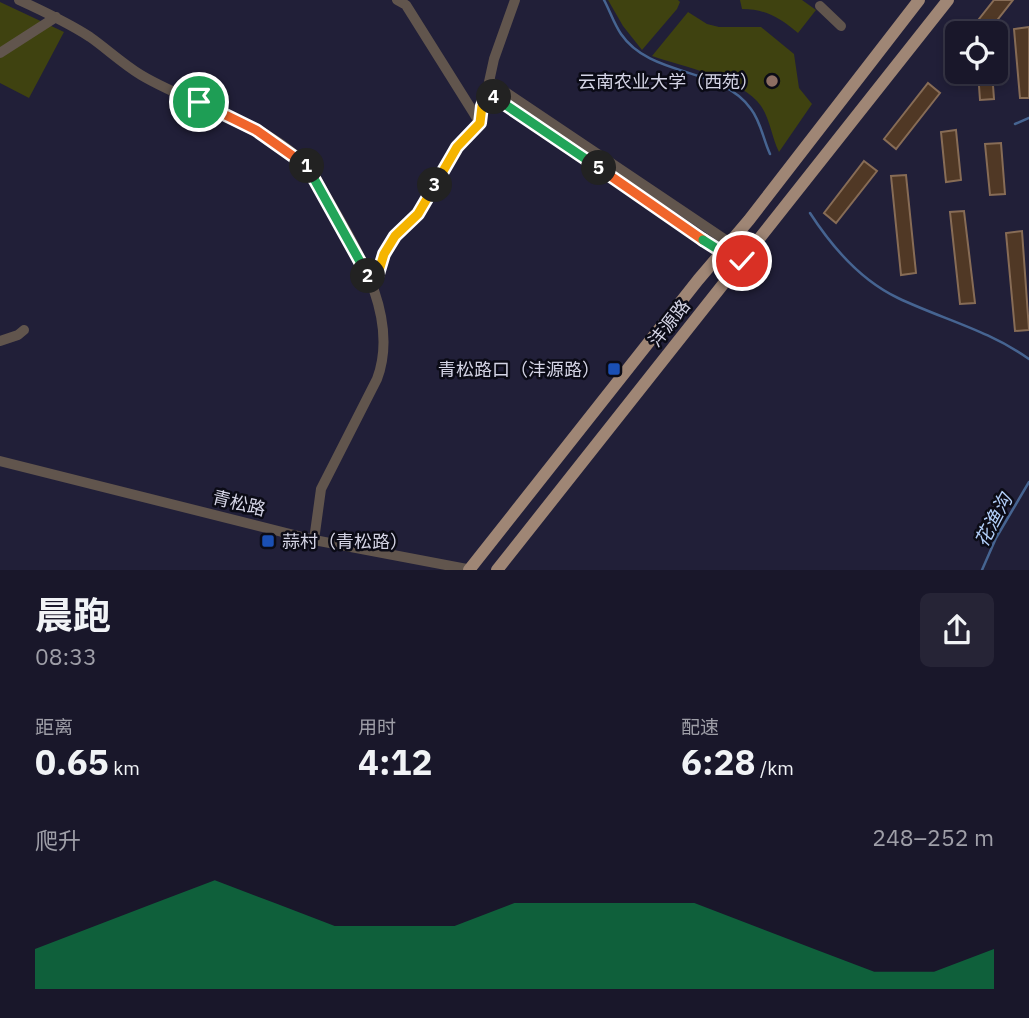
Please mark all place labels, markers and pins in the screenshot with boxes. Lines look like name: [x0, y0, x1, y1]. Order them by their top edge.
place label: 云南农业大学（西苑）: [578, 70, 758, 93]
pin: [169, 72, 229, 132]
marker: 云南农业大学（西苑）: [764, 73, 780, 89]
pin: 4: [476, 80, 512, 114]
pin: 1: [290, 148, 324, 184]
pin: 5: [582, 150, 616, 186]
pin: 3: [418, 168, 452, 202]
pin: [712, 231, 772, 291]
pin: 2: [350, 258, 386, 294]
place label: 青松路口（沣源路）: [438, 358, 600, 381]
marker: 青松路口（沣源路）: [606, 361, 622, 377]
place label: 蒜村（青松路）: [282, 530, 408, 553]
marker: 蒜村（青松路）: [260, 533, 276, 549]

